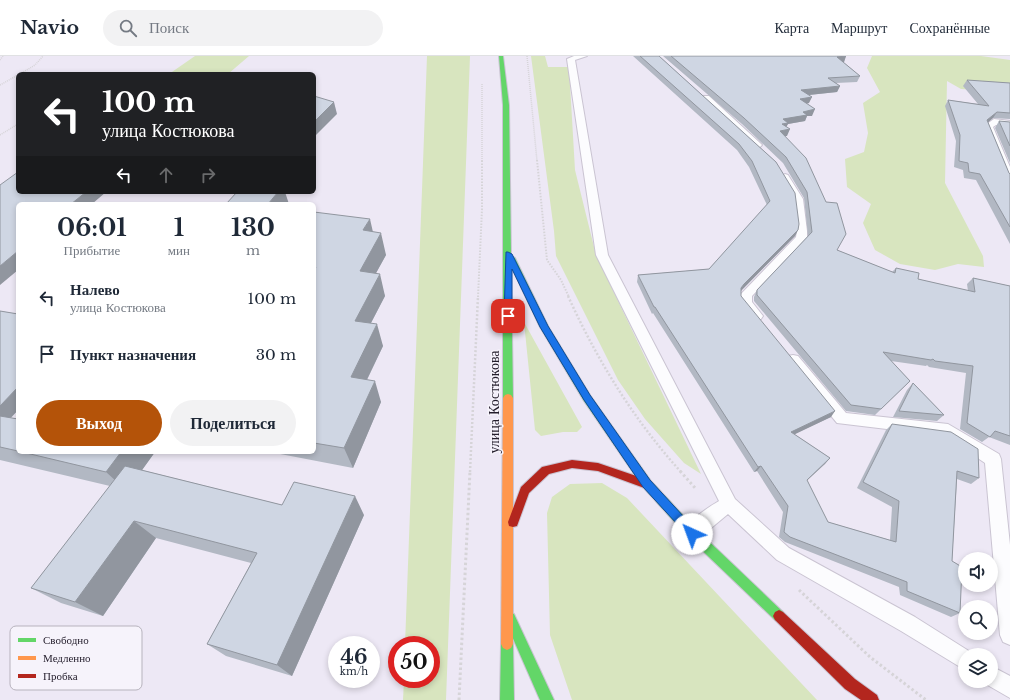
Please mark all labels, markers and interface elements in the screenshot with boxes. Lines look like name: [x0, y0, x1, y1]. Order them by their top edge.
search box: [103, 10, 383, 46]
text: Navio: [20, 16, 79, 39]
icon: search: [117, 17, 139, 39]
text: Поиск: [149, 18, 189, 37]
text: Карта: [774, 19, 809, 37]
text: Маршрут: [831, 19, 887, 37]
text: Сохранённые: [909, 19, 990, 37]
text: 100 m: [102, 85, 195, 120]
icon: left: [36, 88, 88, 140]
text: улица Костюкова: [102, 120, 235, 142]
icon: left: [113, 164, 135, 186]
icon: ahead: [155, 164, 177, 186]
icon: right: [197, 164, 219, 186]
text: 06:01: [57, 213, 127, 242]
text: 1: [174, 213, 184, 242]
text: 130: [231, 213, 275, 242]
text: Прибытие: [64, 242, 120, 259]
text: мин: [168, 242, 190, 259]
text: m: [246, 242, 260, 259]
text: Налево: [70, 280, 120, 299]
icon: left: [36, 287, 58, 309]
text: 100 m: [247, 289, 296, 308]
text: улица Костюкова: [70, 299, 166, 316]
pin: [491, 299, 525, 333]
icon: arrive: [497, 305, 519, 327]
icon: arrive: [36, 343, 58, 365]
text: Пункт назначения: [70, 345, 196, 364]
text: 30 m: [256, 345, 296, 364]
street label: улица Костюкова: [485, 350, 503, 454]
button: Выход: [36, 400, 162, 446]
button: Поделиться: [170, 400, 296, 446]
position arrow: [671, 513, 713, 555]
map controls: [958, 552, 998, 688]
button: sound: [958, 552, 998, 592]
button: search: [958, 600, 998, 640]
legend: [10, 626, 142, 690]
text: Свободно: [43, 633, 89, 647]
speed limit sign: 50: [388, 636, 440, 688]
text: 46: [341, 645, 367, 669]
button: layers: [958, 648, 998, 688]
text: Медленно: [43, 651, 91, 665]
text: km/h: [340, 665, 368, 678]
text: Пробка: [43, 669, 78, 683]

